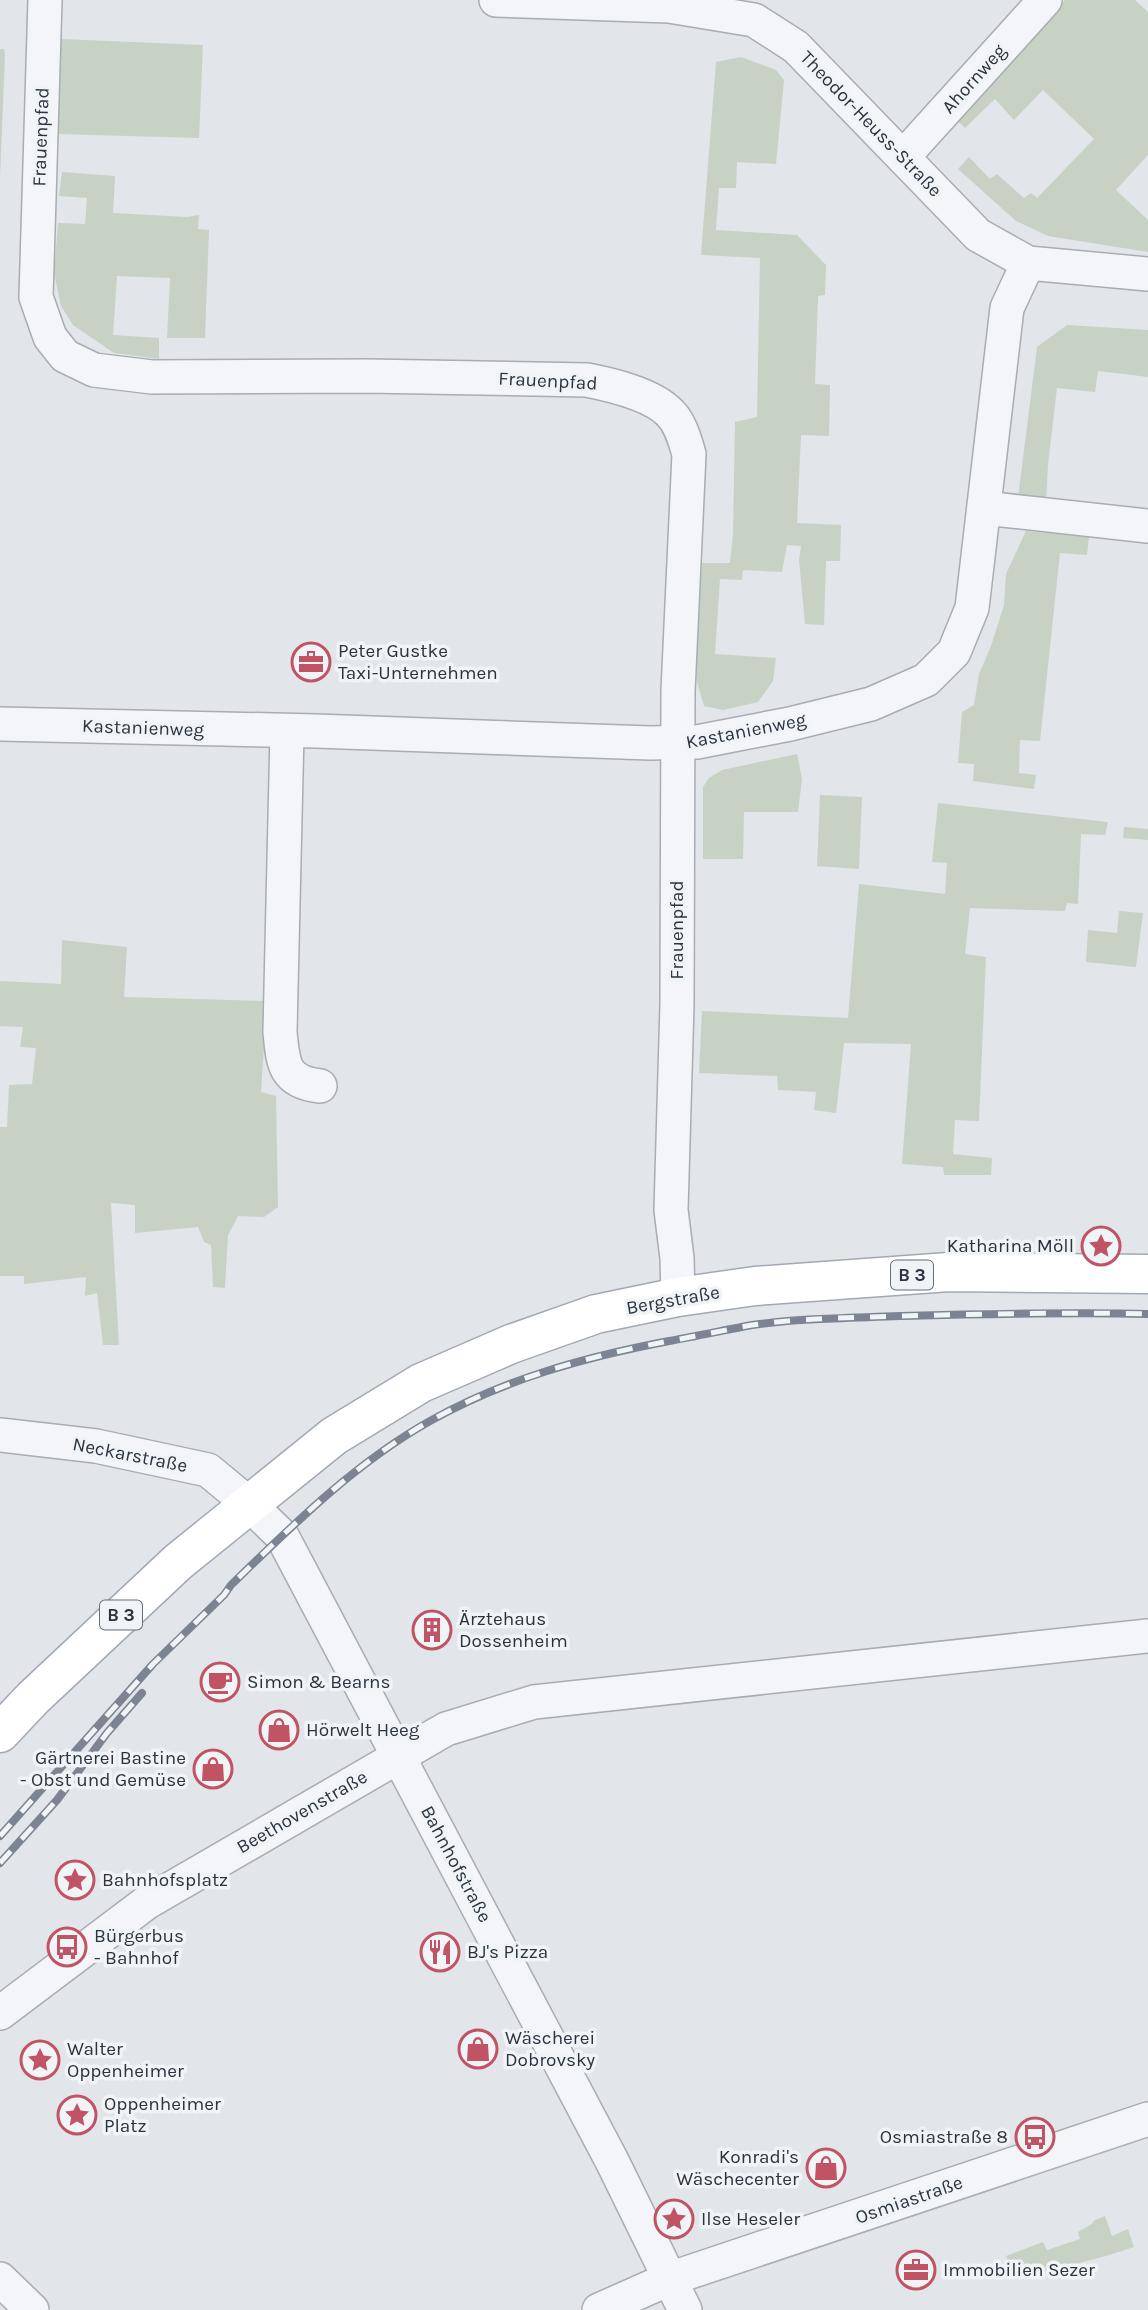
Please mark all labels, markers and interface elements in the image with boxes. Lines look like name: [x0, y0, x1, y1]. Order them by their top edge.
street label: Ahornweg: [937, 40, 1011, 118]
street label: Theodor-Heuss-Straße: [796, 47, 946, 201]
street label: Frauenpfad: [28, 87, 54, 187]
street label: Frauenpfad: [498, 367, 598, 395]
place label: Peter Gustke Taxi-Unternehmen: [338, 640, 498, 684]
office icon: Peter Gustke Taxi-Unternehmen: [290, 641, 332, 683]
street label: Kastanienweg: [684, 708, 808, 753]
street label: Kastanienweg: [82, 715, 205, 741]
street label: Frauenpfad: [666, 880, 688, 980]
place icon: Katharina Möll: [1080, 1225, 1122, 1267]
place label: Katharina Möll: [947, 1235, 1074, 1257]
road number: B 3: [891, 1260, 933, 1290]
street label: Bergstraße: [624, 1281, 722, 1319]
street label: Neckarstraße: [71, 1433, 189, 1477]
road number: B 3: [100, 1600, 142, 1630]
place label: Ärztehaus Dossenheim: [459, 1608, 568, 1652]
building icon: Ärztehaus Dossenheim: [411, 1609, 453, 1651]
cafe icon: Simon & Bearns: [199, 1661, 241, 1703]
place label: Simon & Bearns: [247, 1671, 391, 1693]
shop icon: Hörwelt Heeg: [258, 1709, 300, 1751]
place label: Hörwelt Heeg: [306, 1719, 420, 1741]
place label: Gärtnerei Bastine - Obst und Gemüse: [20, 1747, 186, 1791]
shop icon: Gärtnerei Bastine - Obst und Gemüse: [192, 1748, 234, 1790]
street label: Beethovenstraße: [233, 1766, 371, 1858]
street label: Bahnhofstraße: [416, 1802, 496, 1926]
place icon: Bahnhofsplatz: [54, 1859, 96, 1901]
place label: Bahnhofsplatz: [102, 1869, 228, 1891]
place label: Bürgerbus - Bahnhof: [94, 1925, 184, 1969]
bus stop icon: Bürgerbus - Bahnhof: [46, 1926, 88, 1968]
restaurant icon: BJ's Pizza: [419, 1931, 461, 1973]
place label: BJ's Pizza: [467, 1941, 548, 1963]
place label: Wäscherei Dobrovsky: [505, 2027, 595, 2071]
shop icon: Wäscherei Dobrovsky: [457, 2028, 499, 2070]
place label: Walter Oppenheimer: [67, 2038, 184, 2082]
place icon: Walter Oppenheimer: [19, 2039, 61, 2081]
place label: Oppenheimer Platz: [104, 2093, 221, 2137]
place icon: Oppenheimer Platz: [56, 2094, 98, 2136]
bus stop icon: Osmiastraße 8: [1014, 2116, 1056, 2158]
place label: Osmiastraße 8: [880, 2126, 1008, 2148]
place label: Konradi's Wäschecenter: [676, 2146, 799, 2190]
shop icon: Konradi's Wäschecenter: [805, 2147, 847, 2189]
street label: Osmiastraße: [852, 2171, 966, 2229]
place icon: Ilse Heseler: [653, 2198, 695, 2240]
place label: Ilse Heseler: [701, 2208, 800, 2230]
office icon: Immobilien Sezer: [895, 2249, 937, 2291]
place label: Immobilien Sezer: [943, 2259, 1095, 2281]

